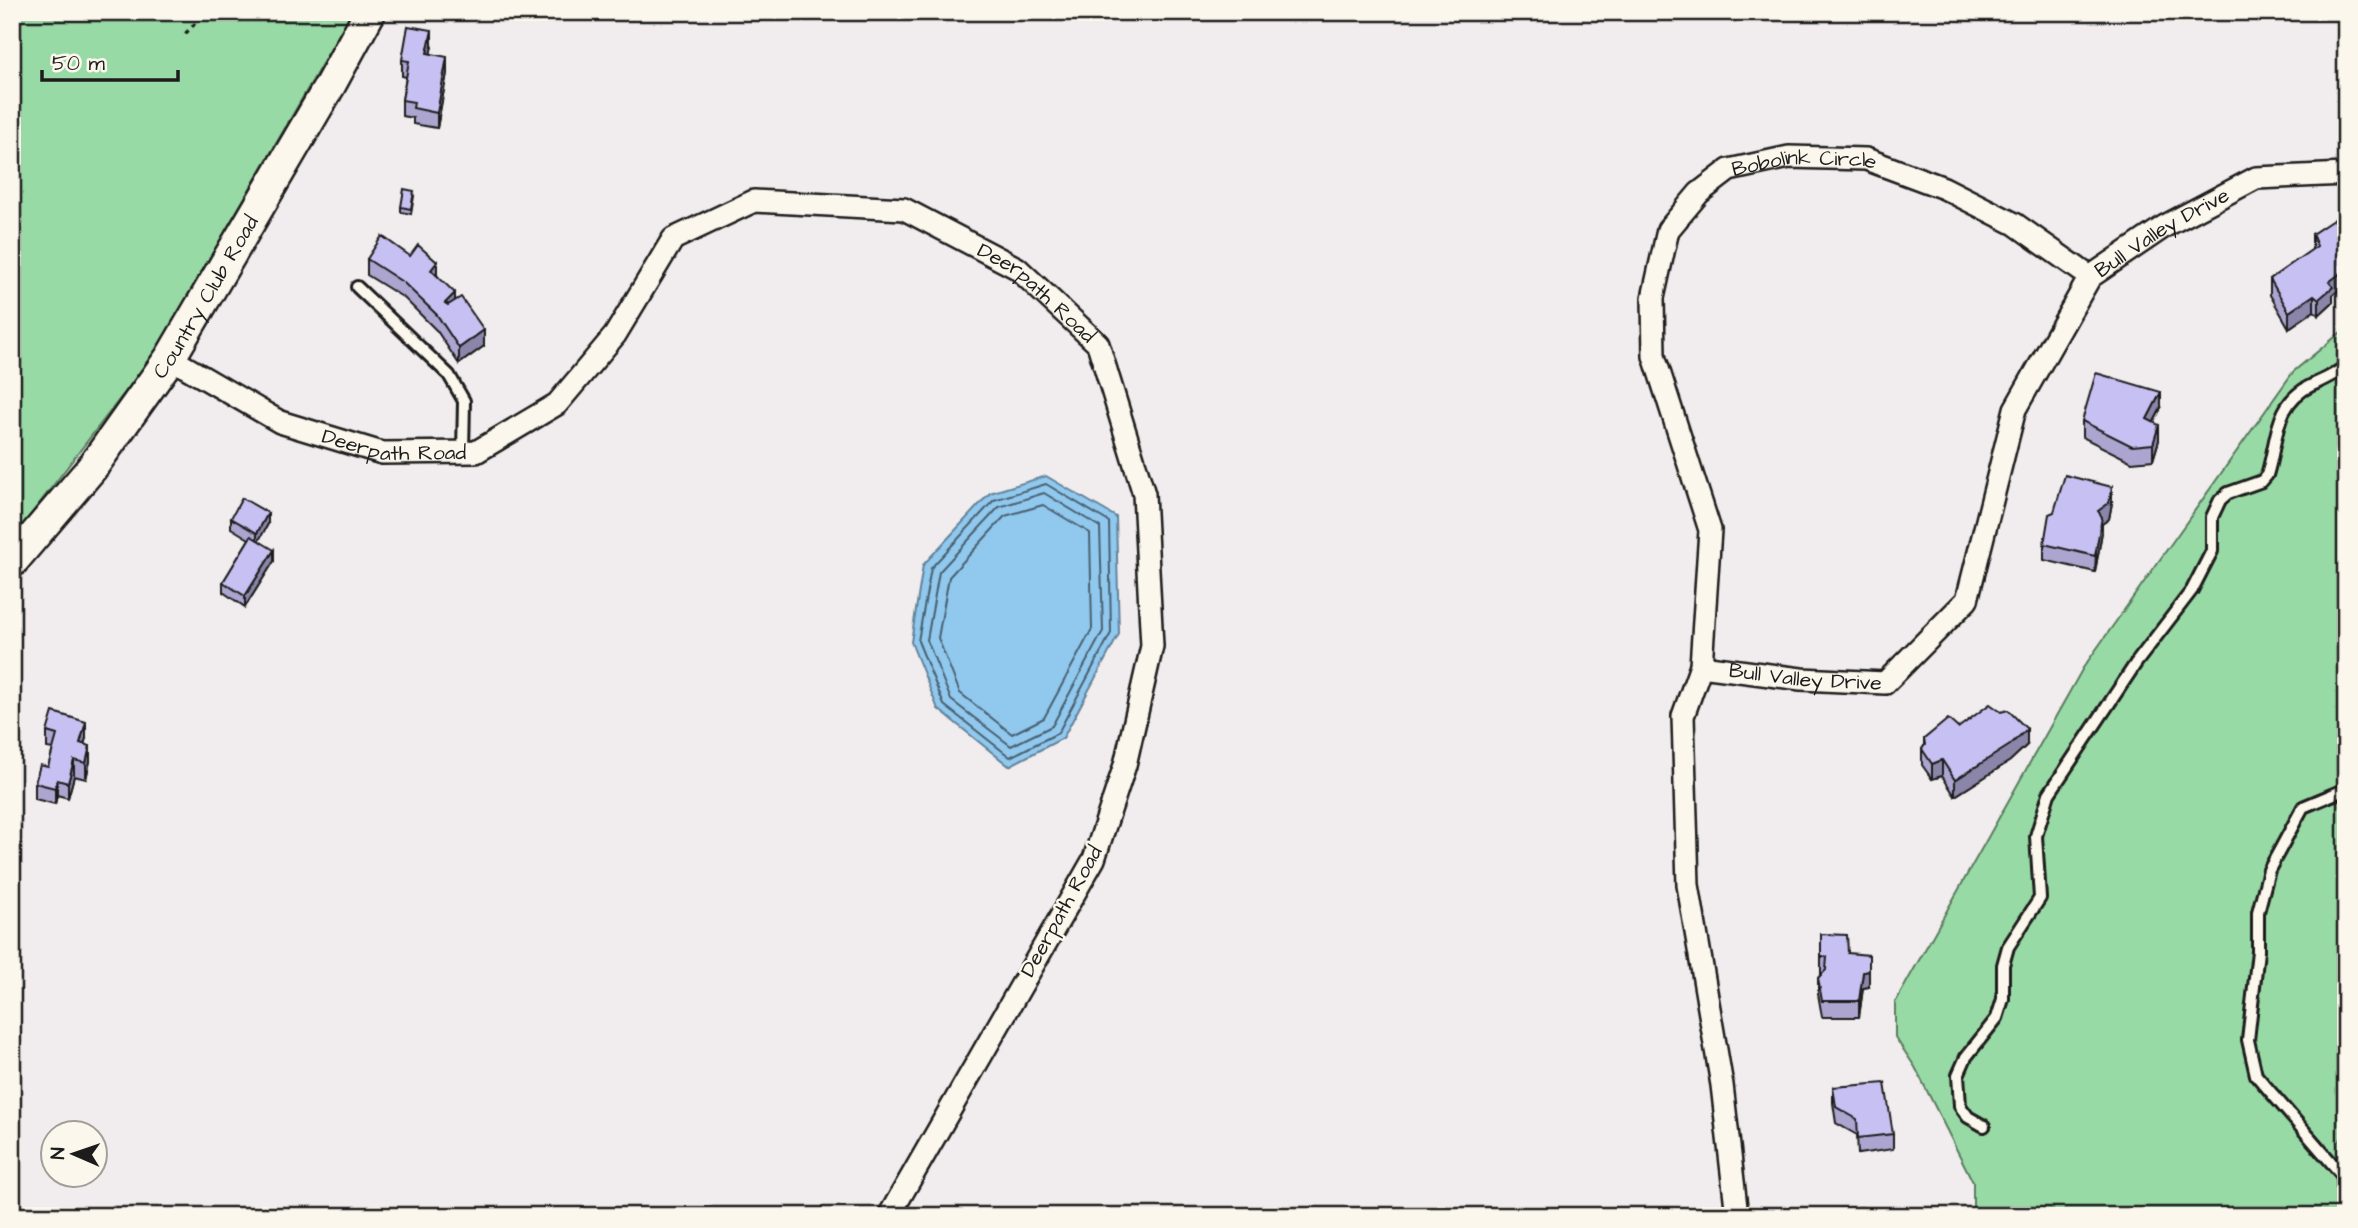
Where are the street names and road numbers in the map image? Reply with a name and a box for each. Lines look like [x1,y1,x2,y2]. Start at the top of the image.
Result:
street label: Bobolink Circle [1729,143,1881,184]
street label: Bull Valley Drive [2089,181,2234,285]
street label: Country Club Road [146,210,266,385]
street label: Deerpath Road [972,236,1102,350]
street label: Deerpath Road [318,422,466,468]
street label: Bull Valley Drive [1727,656,1882,698]
street label: Deerpath Road [1013,840,1110,983]

